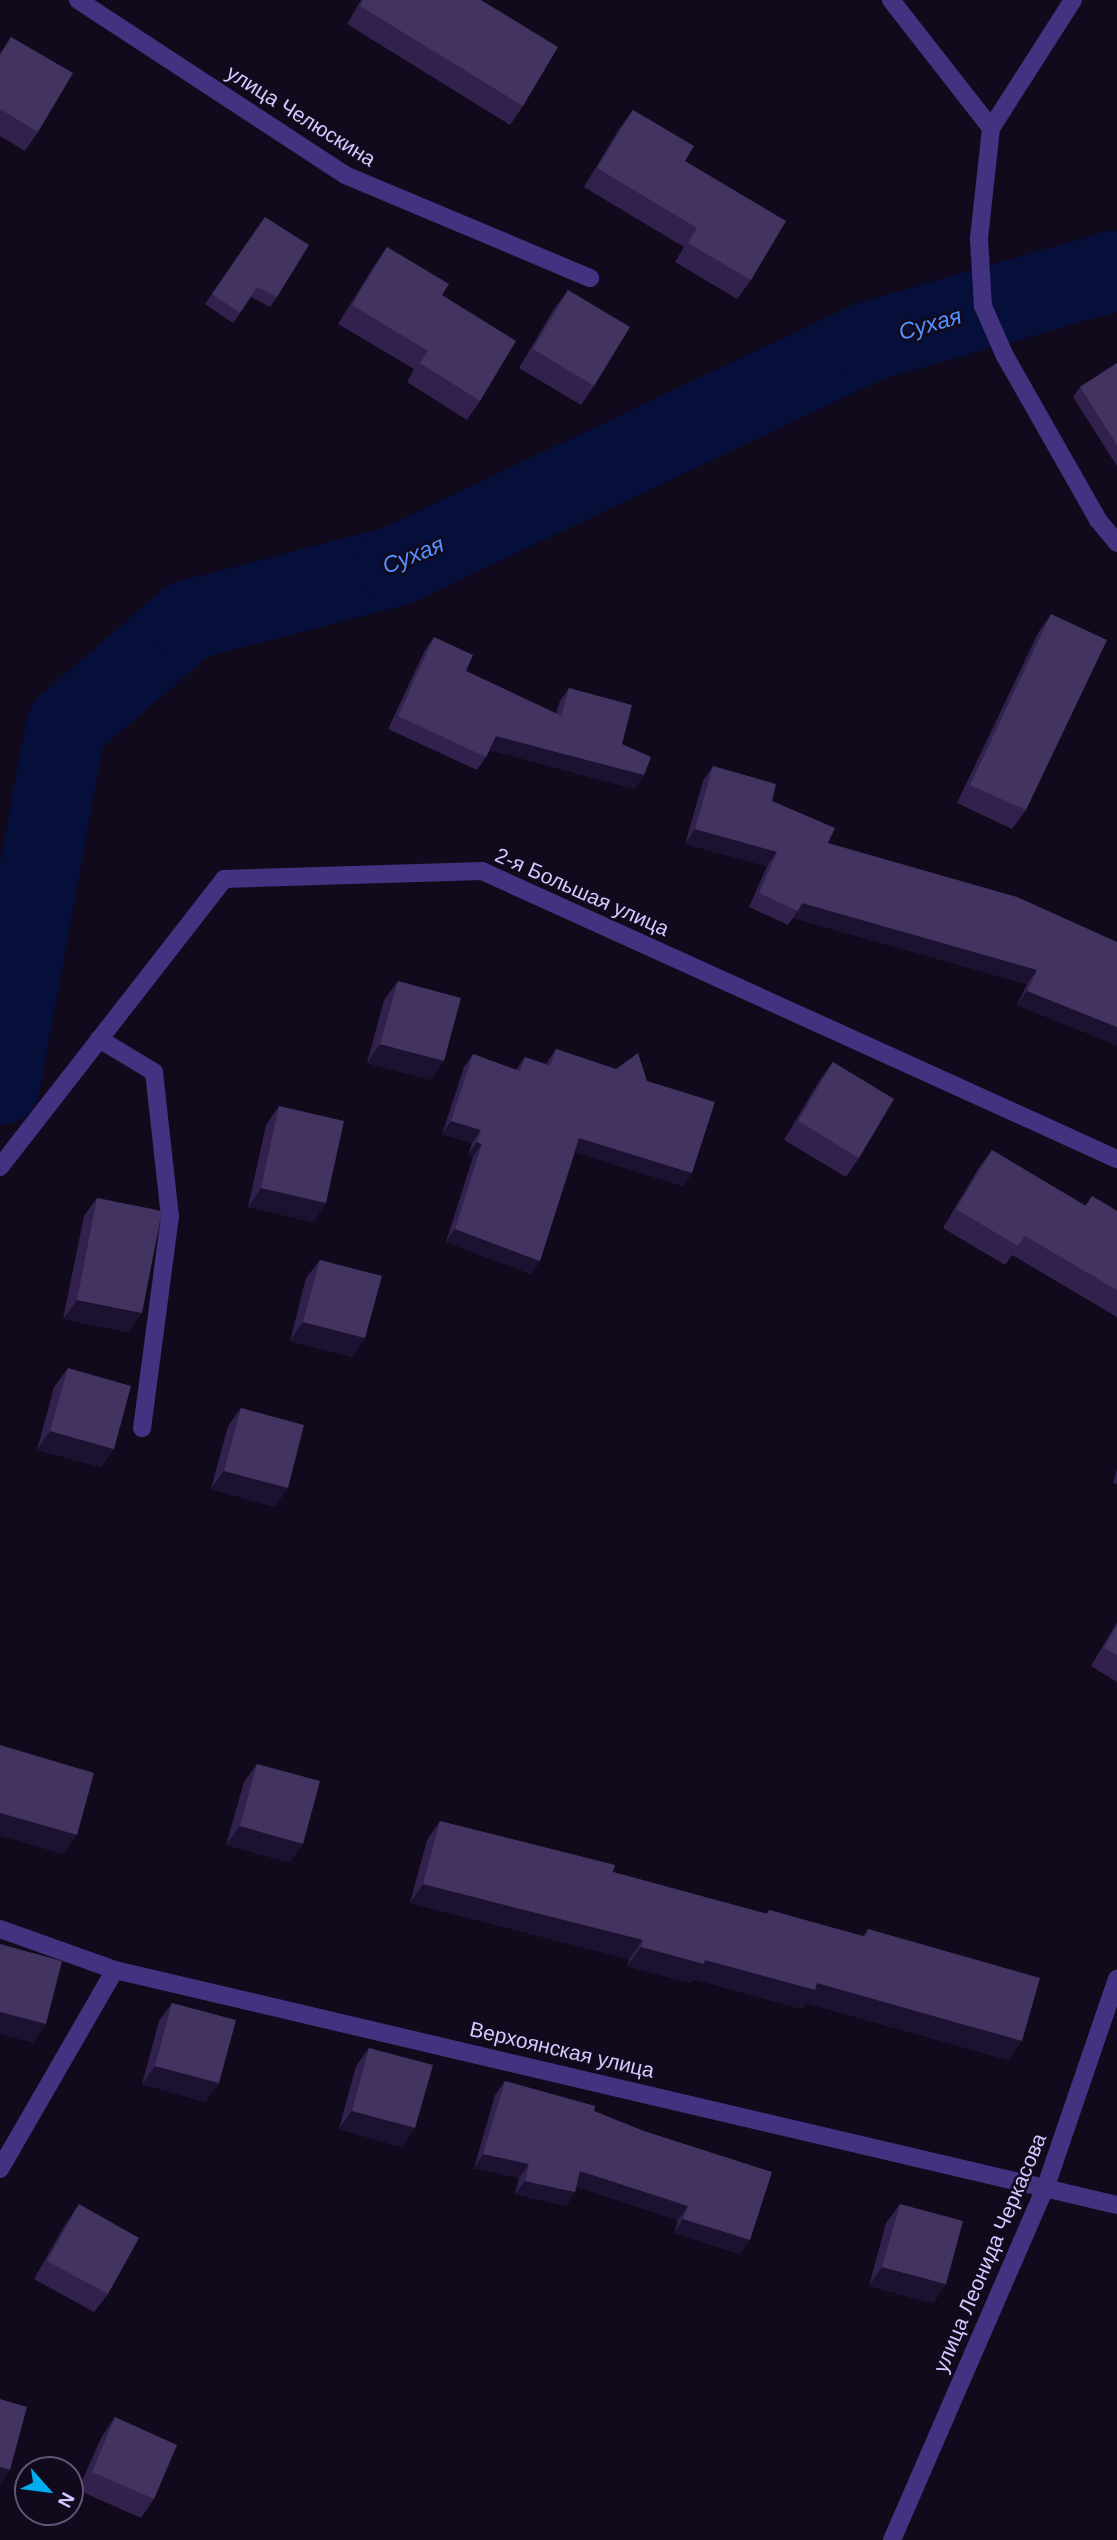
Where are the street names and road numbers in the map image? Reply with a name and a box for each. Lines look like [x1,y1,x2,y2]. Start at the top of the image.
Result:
street label: улица Челюскина [222,60,380,172]
street label: 2-я Большая улица [491,842,673,942]
street label: Верхоянская улица [467,2016,657,2084]
street label: улица Леонида Черкасова [928,2130,1052,2376]

